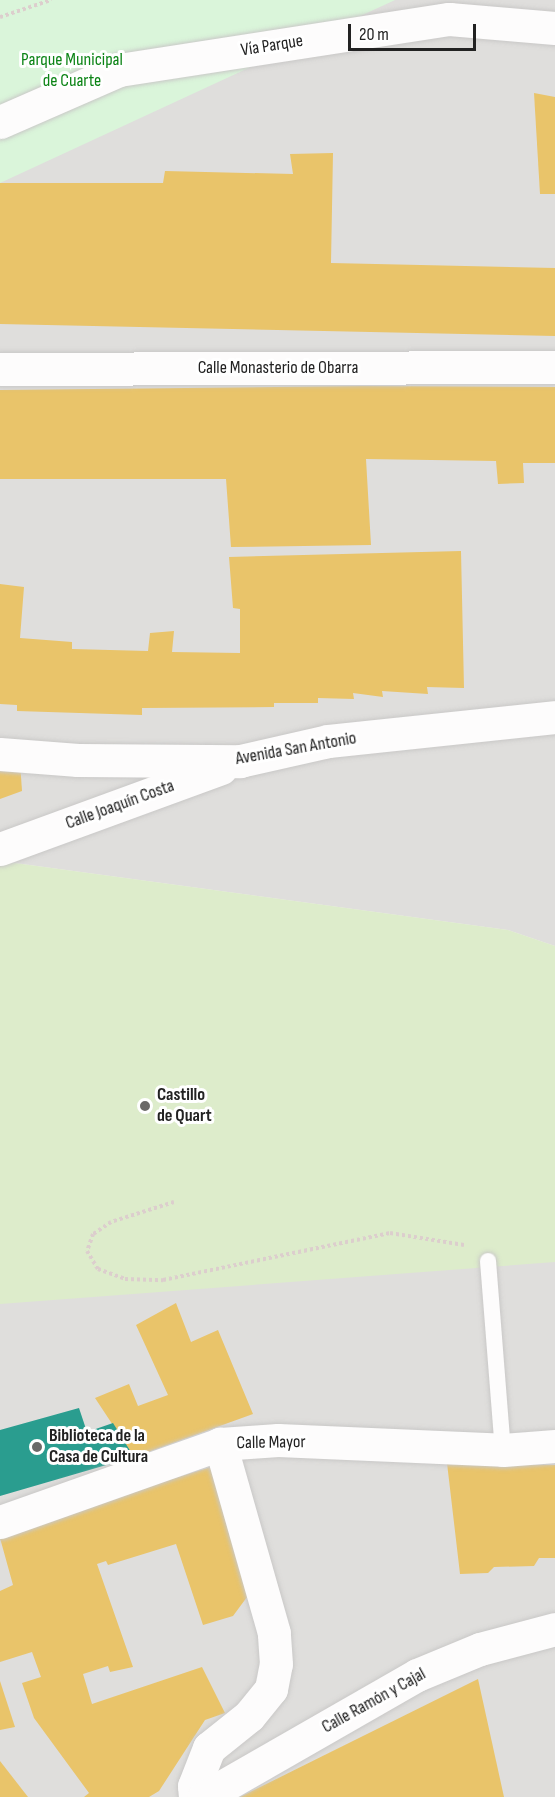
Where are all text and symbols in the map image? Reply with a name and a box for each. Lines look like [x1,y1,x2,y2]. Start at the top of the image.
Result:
scale bar [351,12,478,50]
text: 20 m [359,24,389,45]
street label: Vía Parque [239,30,305,62]
park label: Parque Municipal de Cuarte [21,50,123,92]
street label: Calle Monasterio de Obarra [198,357,358,379]
street label: Avenida San Antonio [234,728,358,770]
street label: Calle Joaquín Costa [63,775,177,835]
place label: Castillo de Quart [157,1085,212,1128]
marker: Castillo de Quart [138,1099,152,1113]
place label: Biblioteca de la Casa de Cultura [49,1426,148,1468]
street label: Calle Mayor [236,1432,306,1454]
marker: Biblioteca de la Casa de Cultura [30,1440,44,1454]
street label: Calle Ramón y Cajal [318,1664,430,1738]

